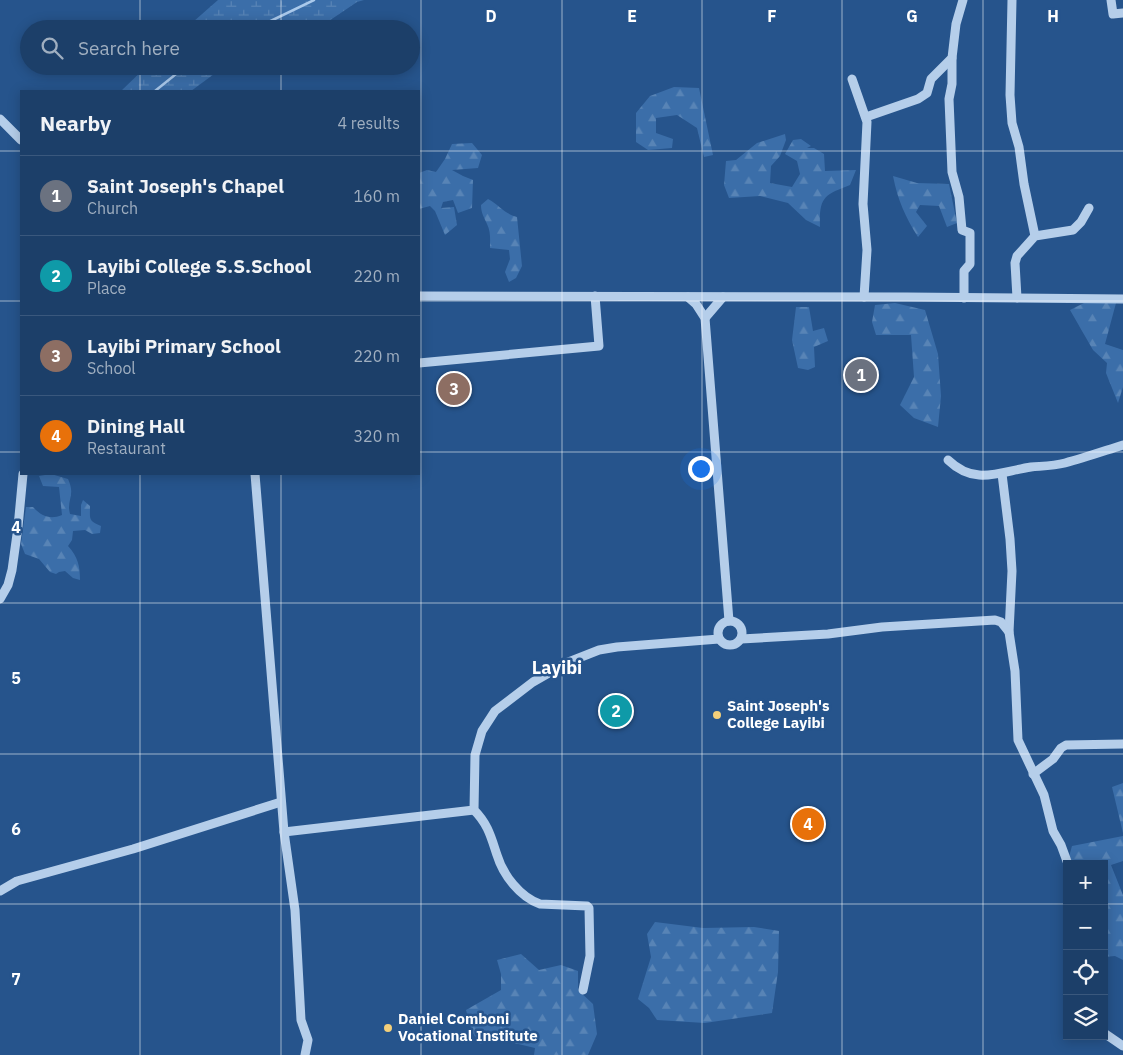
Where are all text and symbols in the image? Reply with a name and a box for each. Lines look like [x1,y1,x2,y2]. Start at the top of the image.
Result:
text: D [485,6,497,26]
text: E [627,6,637,26]
text: F [767,6,777,26]
text: G [906,6,918,26]
text: H [1047,6,1059,26]
search box [20,20,420,75]
icon: search [38,34,66,62]
text: Search here [78,36,180,60]
text: Nearby [40,109,111,137]
text: 4 results [337,113,400,133]
text: Saint Joseph's Chapel [87,174,284,198]
text: 1 [51,186,61,206]
text: 160 m [353,186,400,206]
text: Church [87,198,138,218]
text: Layibi College S.S.School [87,254,311,278]
text: 2 [51,266,61,286]
text: 220 m [353,266,400,286]
text: Place [87,278,126,298]
text: Layibi Primary School [87,334,281,358]
text: 3 [51,346,61,366]
text: 220 m [353,346,400,366]
pin: 1 [845,356,877,394]
text: School [87,358,136,378]
pin: 3 [438,370,470,408]
text: Dining Hall [87,414,185,438]
text: 4 [51,426,61,446]
text: 320 m [353,426,400,446]
text: Restaurant [87,438,166,458]
your location [688,456,714,482]
text: 4 [11,517,21,537]
district label: Layibi [532,656,582,679]
text: 5 [11,668,21,688]
pin: 2 [600,692,632,730]
place label: Saint Joseph's College Layibi [727,696,830,732]
marker: Saint Joseph's College Layibi [711,709,723,721]
pin: 4 [792,805,824,843]
text: 6 [11,819,21,839]
map controls [1063,860,1108,1040]
button: + [1063,860,1108,905]
button: − [1063,905,1108,950]
button: locate [1063,950,1108,995]
text: 7 [11,969,21,989]
button: layers [1063,995,1108,1040]
place label: Daniel Comboni Vocational Institute [398,1009,538,1045]
marker: Daniel Comboni Vocational Institute [382,1022,394,1034]

